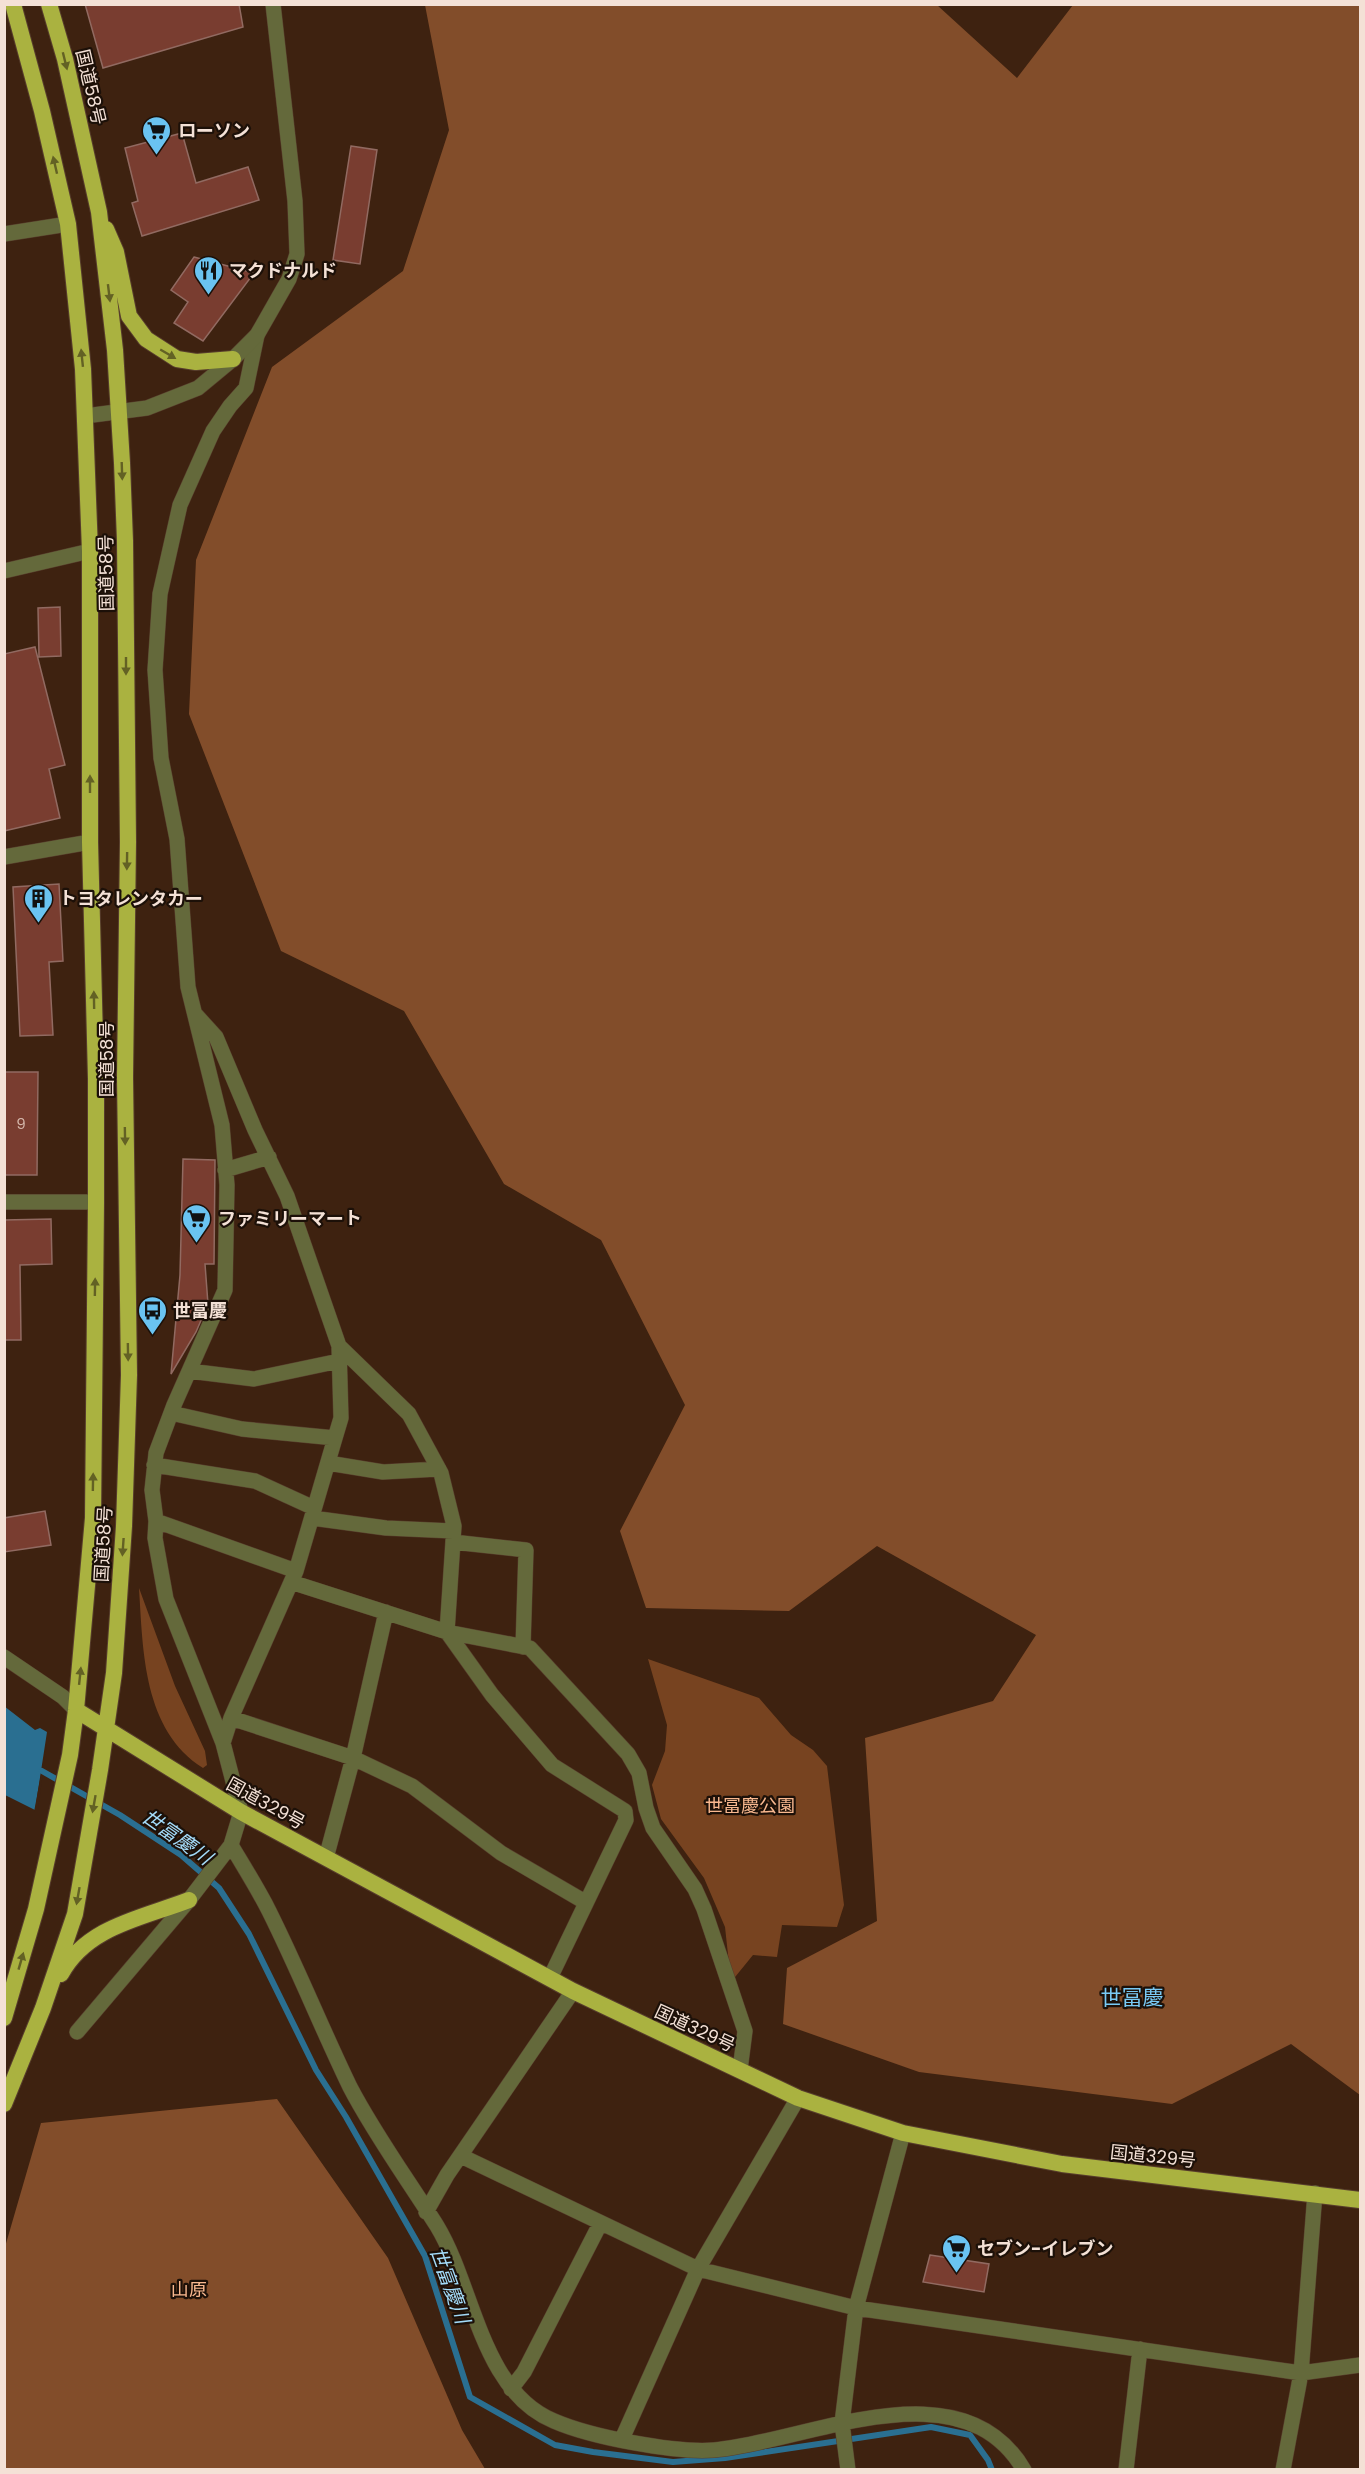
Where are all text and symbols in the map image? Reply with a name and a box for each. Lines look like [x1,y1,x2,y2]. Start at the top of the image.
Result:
street label: 国道58号 [70,47,112,127]
one-way arrow [61,52,71,70]
supermarket icon: ローソン [141,114,173,156]
place label: ローソン [178,118,250,143]
one-way arrow [49,156,59,175]
restaurant icon: マクドナルド [192,254,224,296]
place label: マクドナルド [229,258,337,283]
one-way arrow [104,284,114,303]
one-way arrow [77,349,87,368]
one-way arrow [159,349,176,359]
one-way arrow [118,462,127,481]
street label: 国道58号 [93,534,119,612]
one-way arrow [121,657,131,676]
one-way arrow [85,774,95,793]
one-way arrow [123,852,132,871]
building icon: トヨタレンタカー [22,882,54,924]
place label: トヨタレンタカー [59,886,203,911]
one-way arrow [90,990,99,1009]
street label: 国道58号 [94,1021,119,1097]
house number: 9 [16,1113,26,1134]
one-way arrow [121,1126,130,1145]
supermarket icon: ファミリーマート [181,1202,213,1244]
place label: ファミリーマート [218,1206,362,1231]
one-way arrow [90,1277,100,1296]
bus stop icon: 世冨慶 [136,1294,168,1336]
place label: 世冨慶 [173,1298,227,1323]
one-way arrow [123,1342,133,1361]
one-way arrow [88,1472,98,1491]
street label: 国道58号 [89,1505,117,1583]
one-way arrow [118,1537,128,1556]
one-way arrow [75,1667,85,1686]
street label: 国道329号 [222,1771,310,1835]
park label: 世冨慶公園 [705,1793,795,1818]
one-way arrow [90,1795,99,1814]
water label: 世富慶川 [136,1803,219,1873]
one-way arrow [73,1887,82,1906]
one-way arrow [17,1952,26,1970]
district label: 世冨慶 [1101,1983,1164,2012]
street label: 国道329号 [651,1998,739,2058]
street label: 国道329号 [1109,2139,1197,2173]
supermarket icon: セブン-イレブン [940,2232,972,2274]
place label: セブン-イレブン [977,2236,1113,2261]
water label: 世富慶川 [423,2243,478,2329]
park label: 山原 [171,2277,207,2302]

